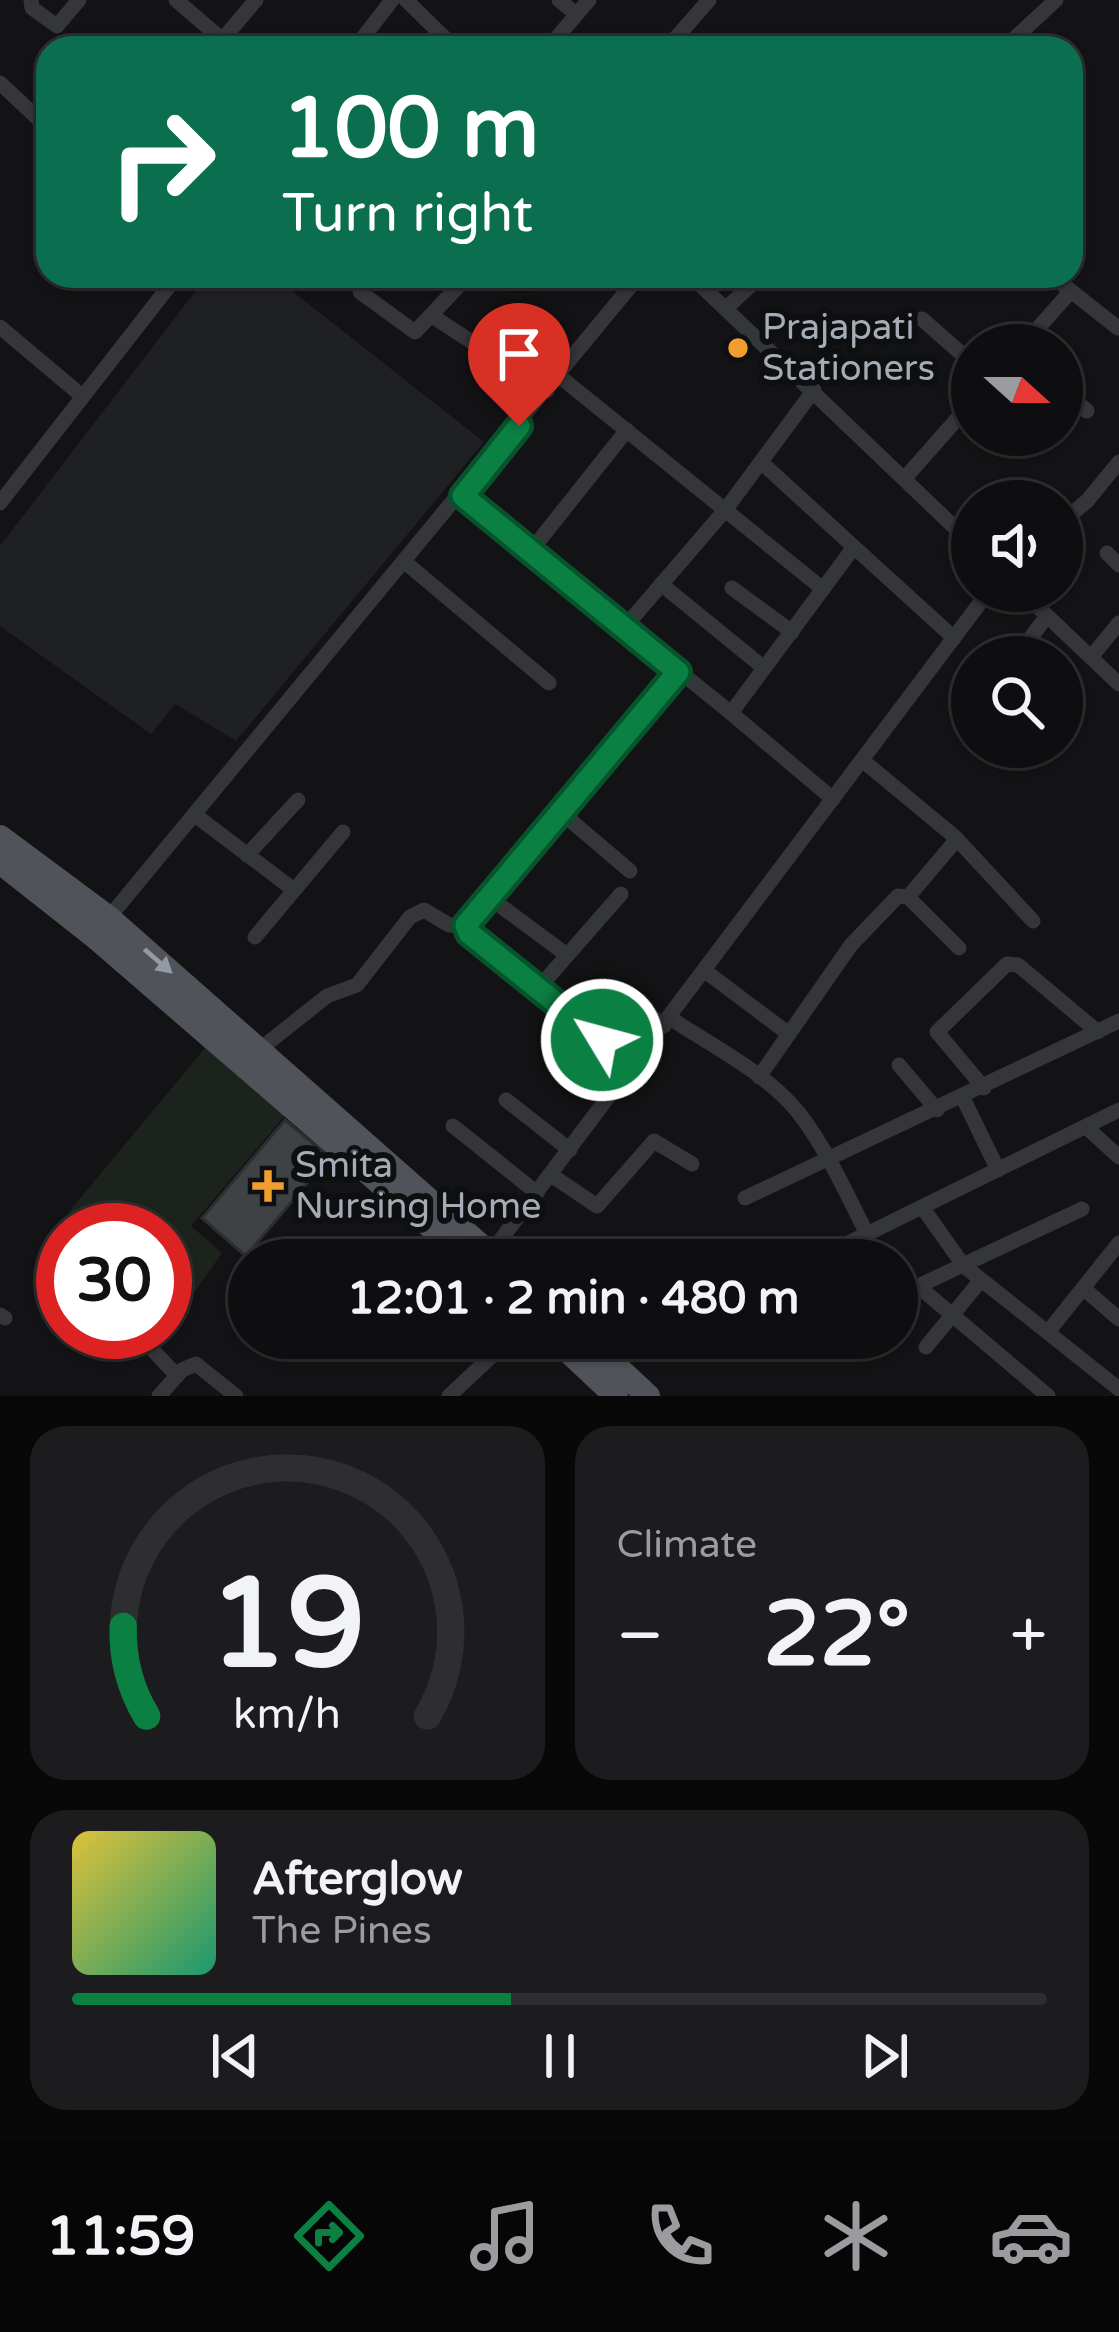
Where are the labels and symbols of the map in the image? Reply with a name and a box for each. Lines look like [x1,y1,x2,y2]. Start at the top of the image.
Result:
pin [468,303,570,426]
place label: Prajapati Stationers [762,306,935,390]
north arrow [951,324,1083,456]
marker: Prajapati Stationers [725,335,751,361]
one-way arrow [143,947,173,974]
position arrow [539,977,665,1103]
place label: Smita Nursing Home [295,1144,541,1228]
marker: Smita Nursing Home [252,1170,284,1202]
speed limit sign: 30 [36,1203,192,1359]

